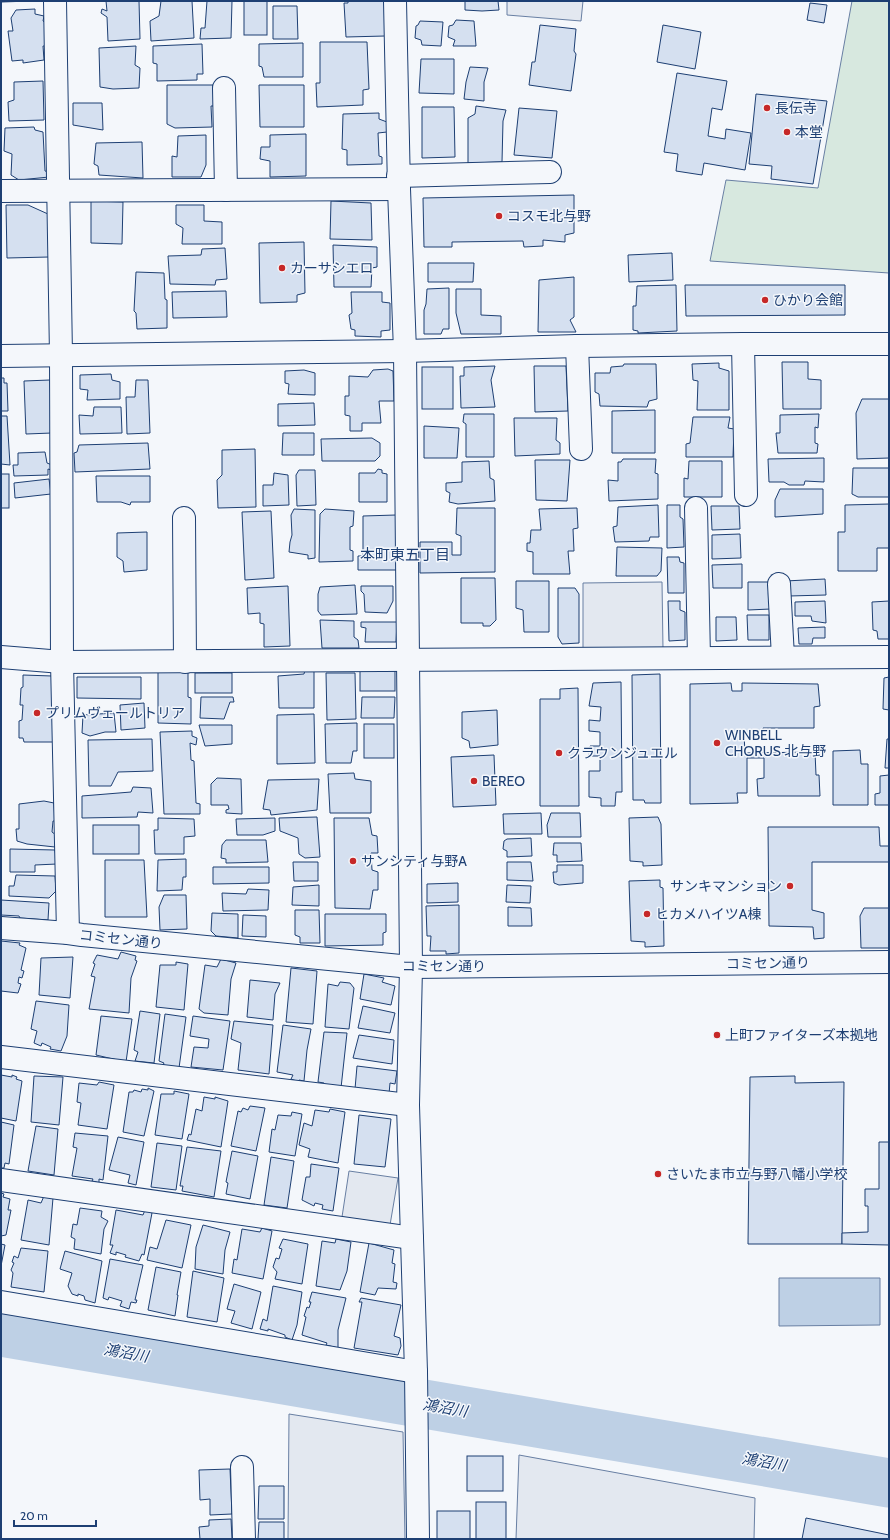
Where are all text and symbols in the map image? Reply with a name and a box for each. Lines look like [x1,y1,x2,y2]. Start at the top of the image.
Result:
place label: 長伝寺 [775,99,817,117]
marker: 長伝寺 [762,103,772,113]
place label: 本堂 [795,123,823,141]
marker: 本堂 [782,127,792,137]
place label: コスモ北与野 [507,207,591,225]
marker: コスモ北与野 [494,211,504,221]
place label: カーサシエロ [290,259,374,277]
marker: カーサシエロ [277,263,287,273]
place label: ひかり会館 [773,291,843,309]
marker: ひかり会館 [760,295,770,305]
district label: 本町東五丁目 [360,546,450,564]
place label: プリムヴェールトリア [45,704,185,722]
marker: プリムヴェールトリア [32,708,42,718]
place label: WINBELL CHORUS 北与野 [725,726,826,760]
marker: WINBELL CHORUS 北与野 [712,738,722,748]
place label: クラウンジュエル [567,744,678,762]
marker: クラウンジュエル [554,748,564,758]
place label: BEREO [482,772,525,790]
marker: BEREO [469,776,479,786]
place label: サンシティ与野A [361,852,467,870]
marker: サンシティ与野A [348,856,358,866]
place label: サンキマンション [670,877,782,895]
marker: サンキマンション [785,881,795,891]
place label: ヒカメハイツA棟 [655,905,761,923]
marker: ヒカメハイツA棟 [642,909,652,919]
street label: コミセン通り [78,926,164,952]
street label: コミセン通り [726,953,810,973]
street label: コミセン通り [402,957,486,975]
place label: 上町ファイターズ本拠地 [725,1026,878,1044]
marker: 上町ファイターズ本拠地 [712,1030,722,1040]
place label: さいたま市立与野八幡小学校 [666,1165,848,1183]
marker: さいたま市立与野八幡小学校 [653,1169,663,1179]
water label: 鴻沼川 [102,1340,152,1366]
water label: 鴻沼川 [421,1395,471,1421]
water label: 鴻沼川 [740,1449,790,1475]
scale bar [14,1502,96,1528]
text: 20 m [20,1508,48,1523]

